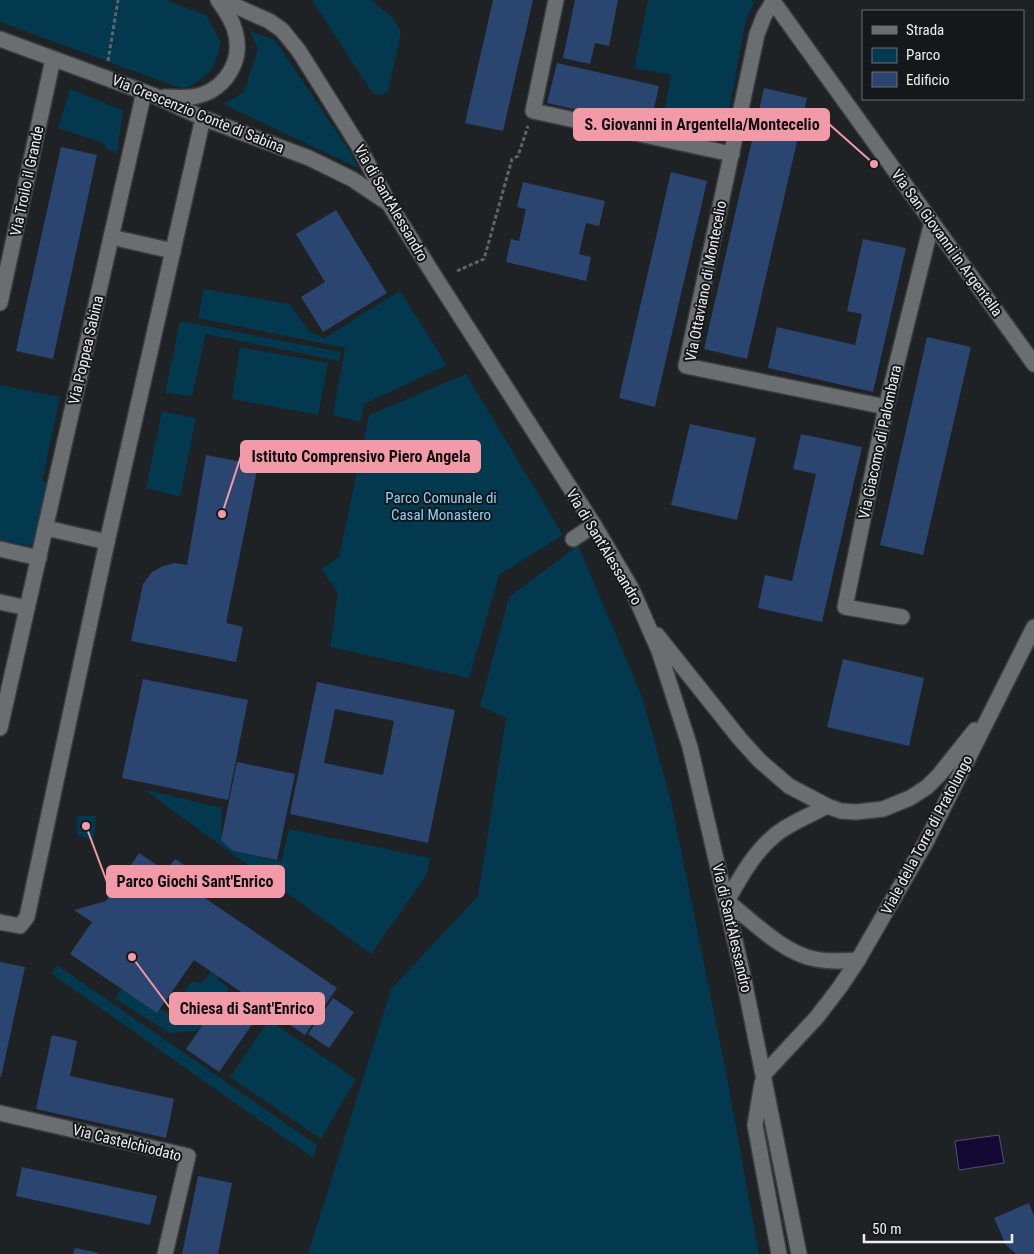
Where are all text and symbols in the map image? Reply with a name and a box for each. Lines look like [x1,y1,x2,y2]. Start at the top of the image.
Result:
legend [862,10,1024,100]
text: Strada [906,21,944,39]
text: Parco [906,46,940,64]
street label: Via Crescenzio Conte di Sabina [109,71,287,157]
text: Edificio [906,71,949,89]
callout: S. Giovanni in Argentella/Montecelio [574,109,829,140]
text: S. Giovanni in Argentella/Montecelio [584,115,820,134]
street label: Via Troilo il Grande [7,125,47,237]
street label: Via di Sant'Alessandro [350,141,432,265]
street label: Via San Giovanni in Argentella [888,166,1006,320]
street label: Via Ottaviano di Montecelio [682,199,730,363]
street label: Via Poppea Sabina [65,294,107,406]
street label: Via Giacomo di Palombara [855,363,905,521]
callout: Istituto Comprensivo Piero Angela [241,441,480,472]
text: Istituto Comprensivo Piero Angela [252,447,471,466]
street label: Via di Sant'Alessandro [562,486,646,608]
park label: Parco Comunale di Casal Monastero [385,489,497,524]
street label: Viale della Torre di Pratolungo [877,752,977,918]
street label: Via di Sant'Alessandro [708,862,756,994]
callout: Parco Giochi Sant'Enrico [107,866,284,897]
text: Parco Giochi Sant'Enrico [117,872,274,891]
callout: Chiesa di Sant'Enrico [170,993,324,1024]
text: Chiesa di Sant'Enrico [180,999,314,1018]
street label: Via Castelchiodato [71,1121,183,1165]
scale bar [864,1212,1012,1244]
text: 50 m [872,1220,902,1238]

